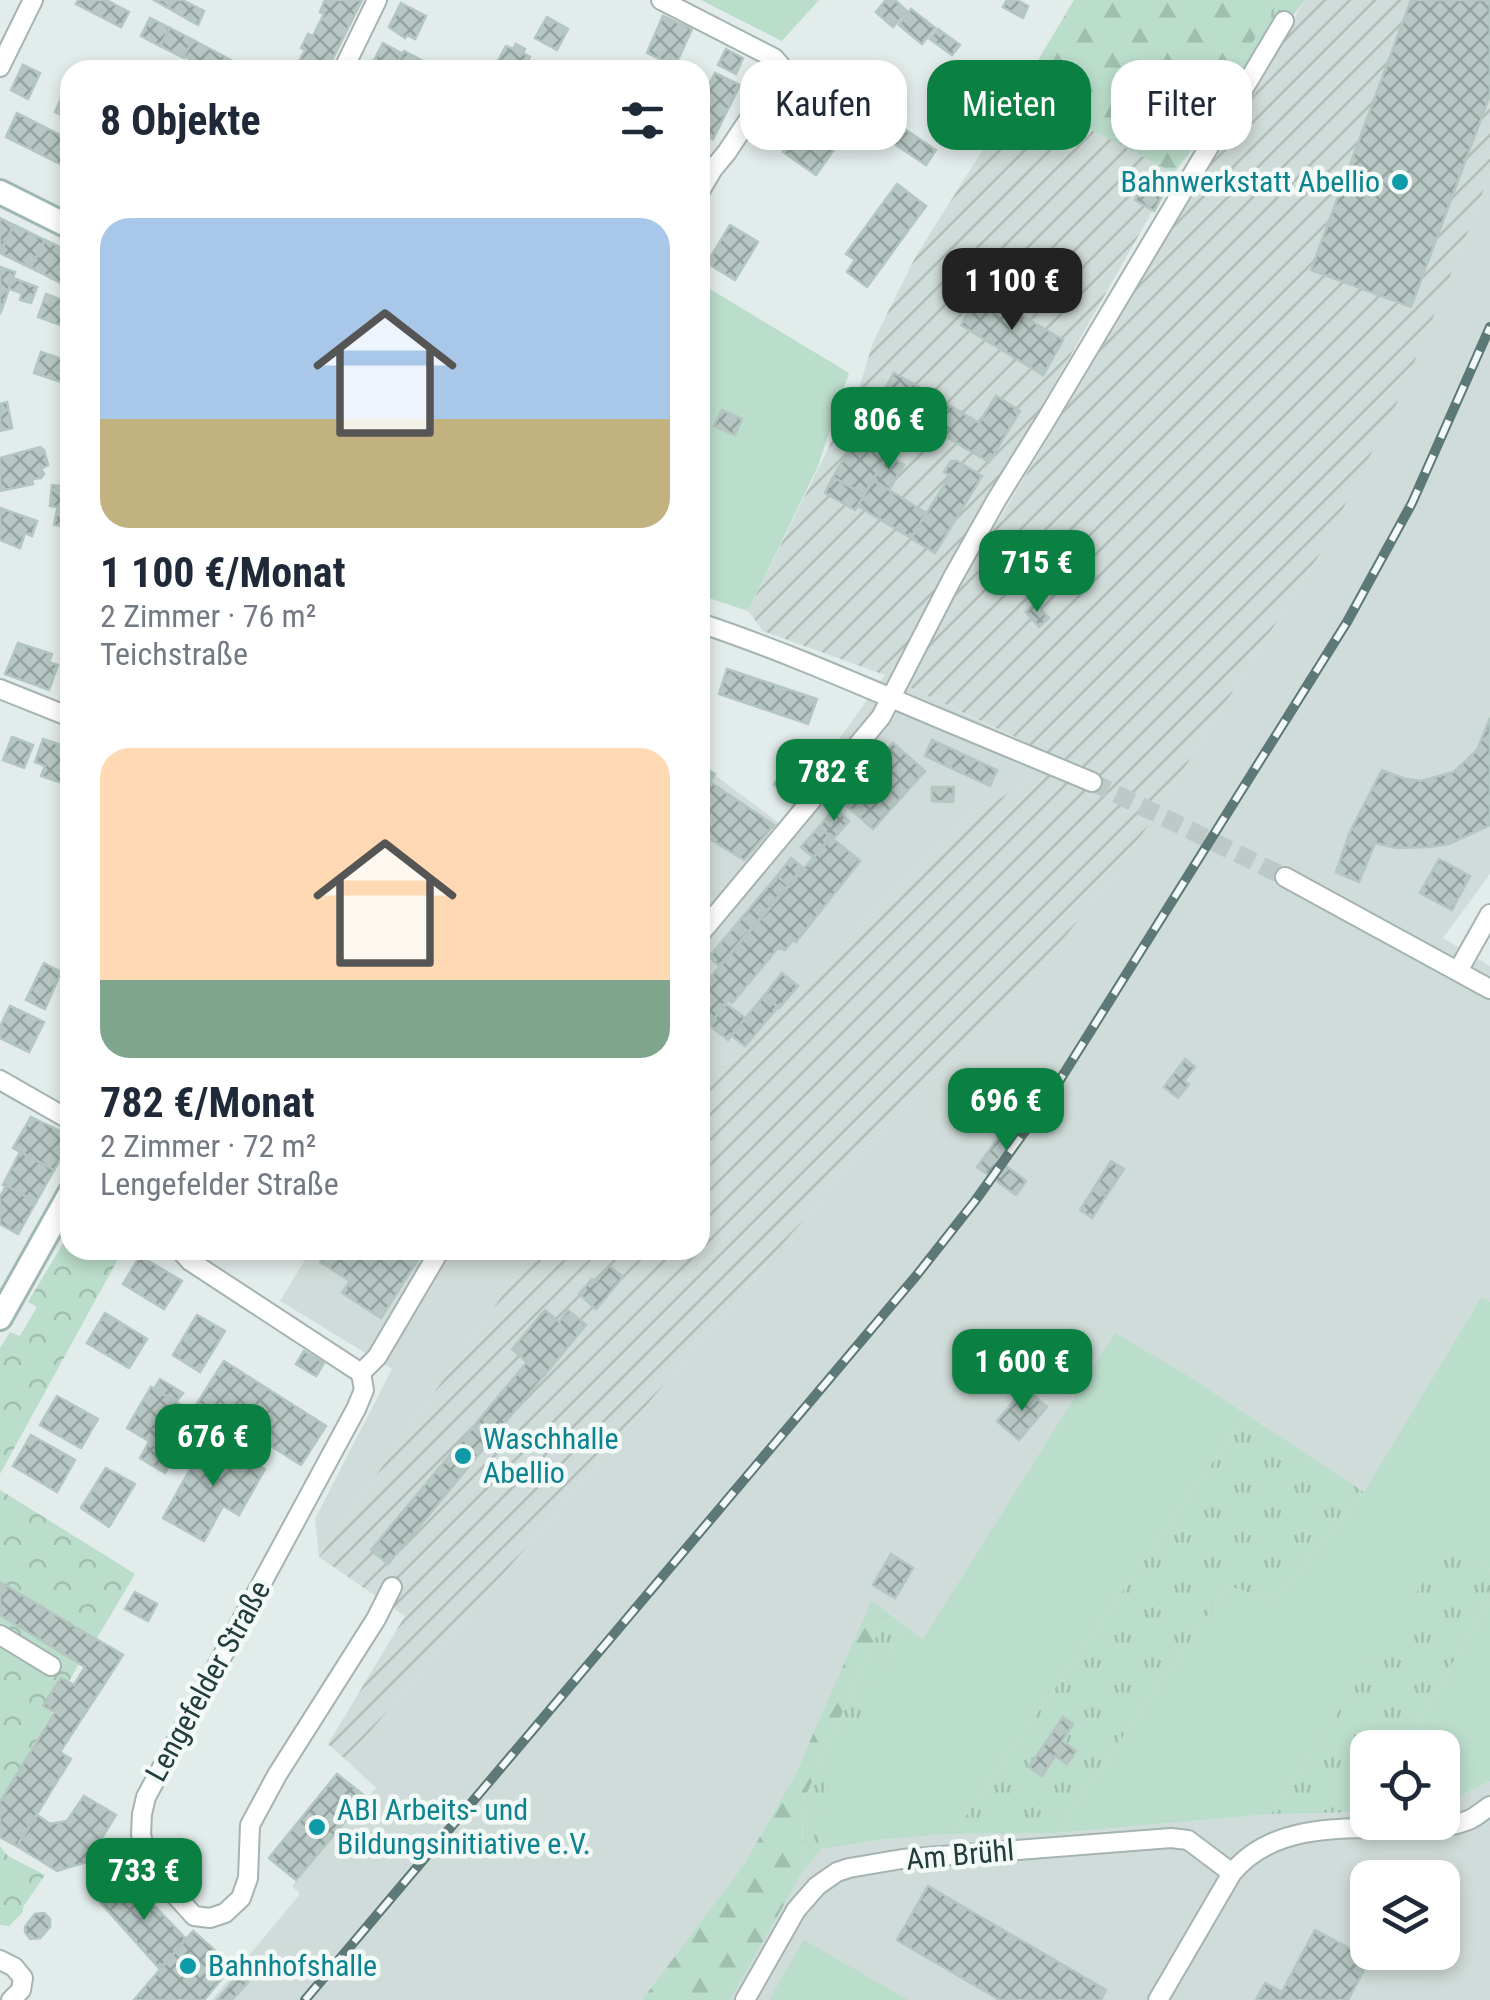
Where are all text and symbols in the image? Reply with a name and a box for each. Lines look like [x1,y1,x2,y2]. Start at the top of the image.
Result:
chip: Kaufen [740,60,907,150]
chip: Mieten [927,60,1091,150]
chip: Filter [1111,60,1252,150]
icon: filters [615,93,670,148]
text: 8 Objekte [100,96,261,145]
place label: Bahnwerkstatt Abellio [1121,164,1380,199]
marker: Bahnwerkstatt Abellio [1389,171,1411,193]
pin: 1 100 € [920,248,1104,333]
text: 1 100 € [964,261,1060,299]
icon: home [295,283,475,463]
pin: 806 € [819,387,959,472]
text: 806 € [853,400,925,438]
pin: 715 € [967,530,1107,615]
text: 715 € [1001,543,1073,581]
text: 1 100 €/Monat [100,548,346,597]
text: 2 Zimmer · 76 m² [100,597,316,635]
text: Teichstraße [100,635,248,673]
pin: 782 € [764,739,904,824]
text: 782 € [798,752,870,790]
icon: home [295,813,475,993]
pin: 696 € [936,1068,1076,1153]
text: 782 €/Monat [100,1078,315,1127]
text: 696 € [970,1081,1042,1119]
text: 2 Zimmer · 72 m² [100,1127,316,1165]
text: Lengefelder Straße [100,1165,339,1203]
pin: 1 600 € [930,1329,1114,1414]
text: 1 600 € [974,1342,1070,1380]
pin: 676 € [143,1404,283,1489]
text: 676 € [177,1417,249,1455]
place label: Waschhalle Abellio [483,1421,618,1490]
marker: Waschhalle Abellio [452,1445,474,1467]
street label: Lengefelder Straße [138,1574,277,1787]
map controls [1350,1730,1460,1970]
button: locate [1350,1730,1460,1840]
place label: ABI Arbeits- und Bildungsinitiative e.V. [337,1792,591,1861]
marker: ABI Arbeits- und Bildungsinitiative e.V. [306,1816,328,1838]
street label: Am Brühl [905,1832,1015,1877]
pin: 733 € [74,1838,214,1923]
text: 733 € [108,1851,180,1889]
button: layers [1350,1860,1460,1970]
place label: Bahnhofshalle [208,1948,377,1983]
marker: Bahnhofshalle [177,1955,199,1977]

